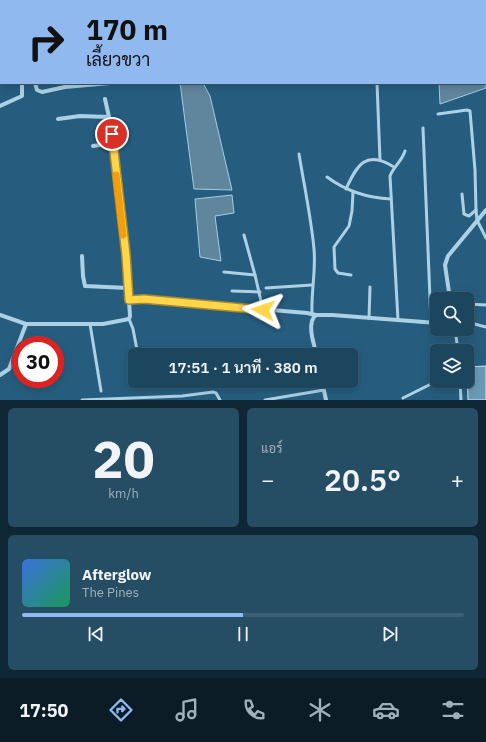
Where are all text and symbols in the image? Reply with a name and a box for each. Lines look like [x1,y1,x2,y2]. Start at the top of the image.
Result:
text: 170 m [86,11,168,48]
icon: right [20,16,72,68]
text: เลี้ยวขวา [86,48,150,71]
pin [95,117,129,151]
icon: arrive [101,123,123,145]
position arrow [242,289,284,331]
map controls [430,292,474,388]
button: search [430,292,474,336]
speed limit sign: 30 [12,336,64,388]
button: layers [430,344,474,388]
text: 17:51 · 1 นาที · 380 m [168,358,318,377]
text: 20 [92,425,155,492]
text: แอร์ [261,440,282,457]
text: 20.5° [324,460,401,499]
text: − [261,465,274,494]
text: + [451,465,464,494]
text: km/h [108,485,139,502]
text: Afterglow [82,565,151,584]
text: The Pines [82,584,139,601]
icon: previous [85,623,107,645]
icon: pause [232,623,254,645]
icon: next [379,623,401,645]
icon: directions [107,696,135,724]
icon: music [173,696,201,724]
icon: phone [240,696,268,724]
icon: climate [306,696,334,724]
icon: car [372,696,400,724]
icon: filters [439,696,467,724]
text: 17:50 [19,699,68,722]

